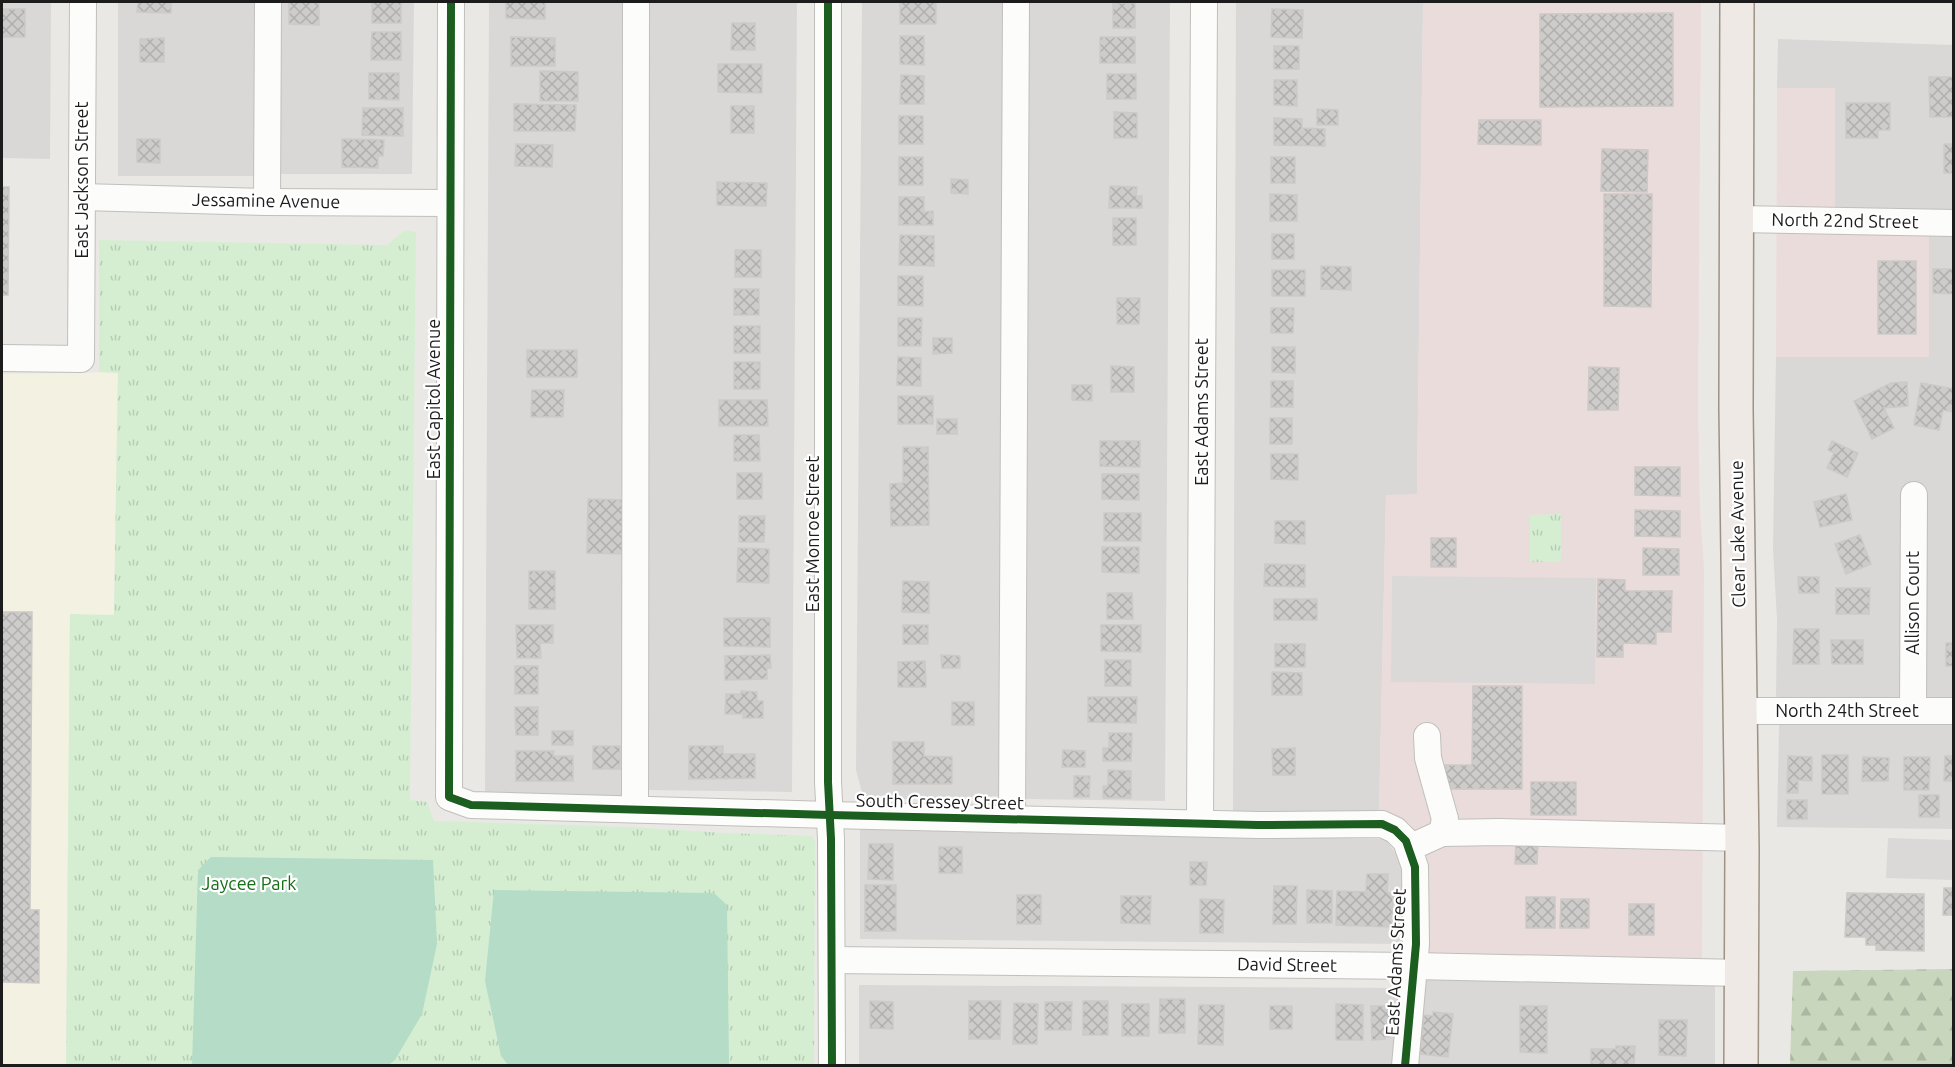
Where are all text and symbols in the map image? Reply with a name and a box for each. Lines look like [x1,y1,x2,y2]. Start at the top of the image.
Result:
street label: East Jackson Street [71,102,91,258]
street label: Jessamine Avenue [192,189,340,211]
street label: North 22nd Street [1771,209,1919,231]
street label: East Capitol Avenue [423,319,443,479]
street label: East Adams Street [1191,338,1211,486]
street label: East Monroe Street [802,456,822,612]
street label: Clear Lake Avenue [1726,460,1748,608]
street label: Allison Court [1902,551,1922,655]
street label: North 24th Street [1775,700,1919,720]
street label: South Cressey Street [856,790,1024,812]
park label: Jaycee Park [202,873,296,893]
street label: East Adams Street [1381,888,1409,1036]
street label: David Street [1237,953,1337,975]

